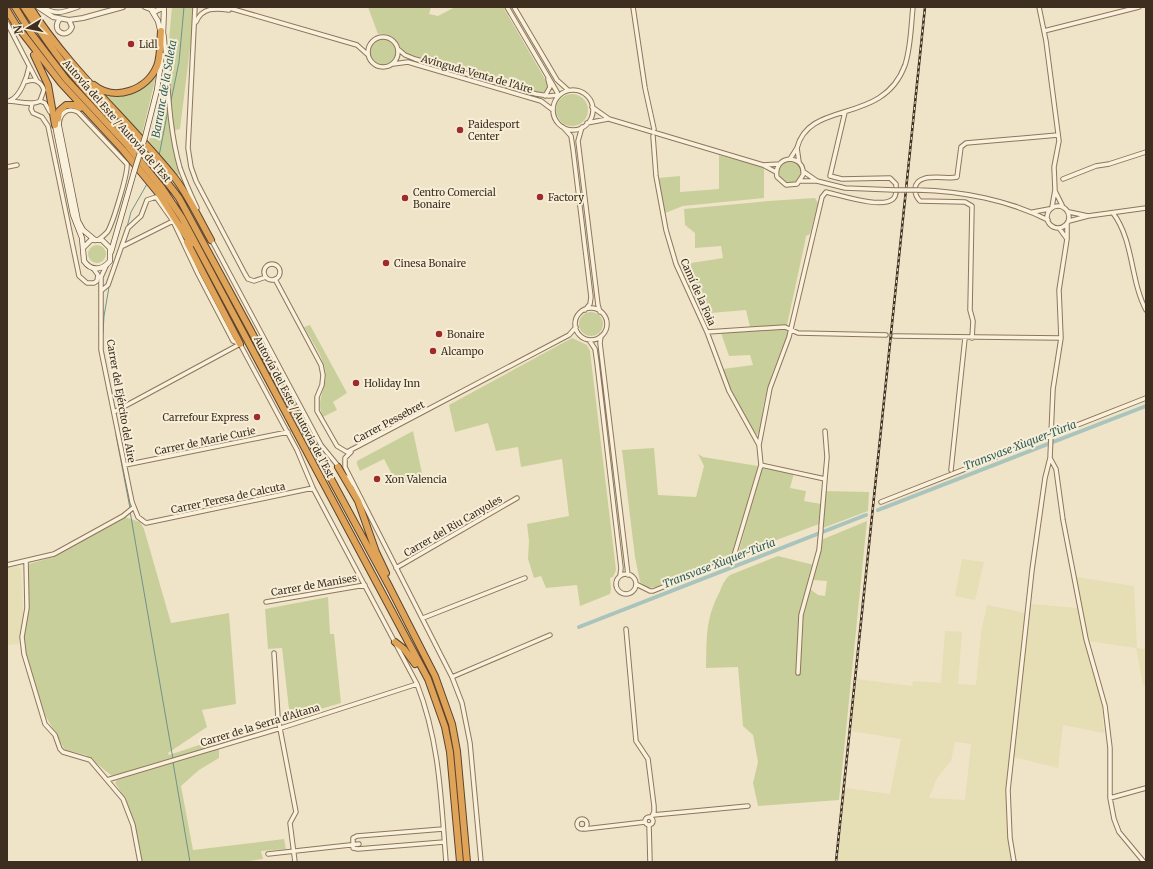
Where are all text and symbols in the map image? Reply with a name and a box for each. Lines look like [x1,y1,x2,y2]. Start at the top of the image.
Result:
north arrow [8,8,48,48]
text: N [10,24,26,35]
place label: Lidl [139,38,158,51]
marker: Lidl [126,39,136,49]
water label: Barranc de la Saleta [148,39,180,139]
street label: Avinguda Venta de l'Aire [419,52,534,96]
street label: Autovía del Este / Autovia de l'Est [59,56,174,185]
place label: Paidesport Center [468,118,520,143]
marker: Paidesport Center [455,125,465,135]
place label: Centro Comercial Bonaire [413,186,496,211]
place label: Factory [548,191,584,204]
marker: Factory [535,192,545,202]
marker: Centro Comercial Bonaire [400,193,410,203]
street label: Camí de la Foia [677,256,719,328]
place label: Cinesa Bonaire [394,257,466,270]
marker: Cinesa Bonaire [381,258,391,268]
place label: Bonaire [447,328,485,341]
marker: Bonaire [434,329,444,339]
street label: Autovía del Este / Autovia de l'Est [251,333,337,480]
street label: Carrer del Ejército del Aire [104,338,138,464]
place label: Alcampo [440,345,484,358]
marker: Alcampo [428,346,438,356]
place label: Holiday Inn [364,377,421,390]
marker: Holiday Inn [351,378,361,388]
street label: Carrer Pessebret [351,398,427,446]
place label: Carrefour Express [163,411,249,424]
marker: Carrefour Express [252,412,262,422]
water label: Transvase Xùquer-Tùria [962,417,1078,473]
street label: Carrer de Marie Curie [153,424,257,458]
place label: Xon Valencia [385,473,447,486]
marker: Xon Valencia [372,474,382,484]
street label: Carrer Teresa de Calcuta [170,479,287,516]
street label: Carrer del Riu Canyoles [401,492,505,560]
water label: Transvase Xùquer-Tùria [661,535,777,591]
street label: Carrer de Manises [270,571,358,599]
street label: Carrer de la Serra d'Aitana [199,700,322,749]

